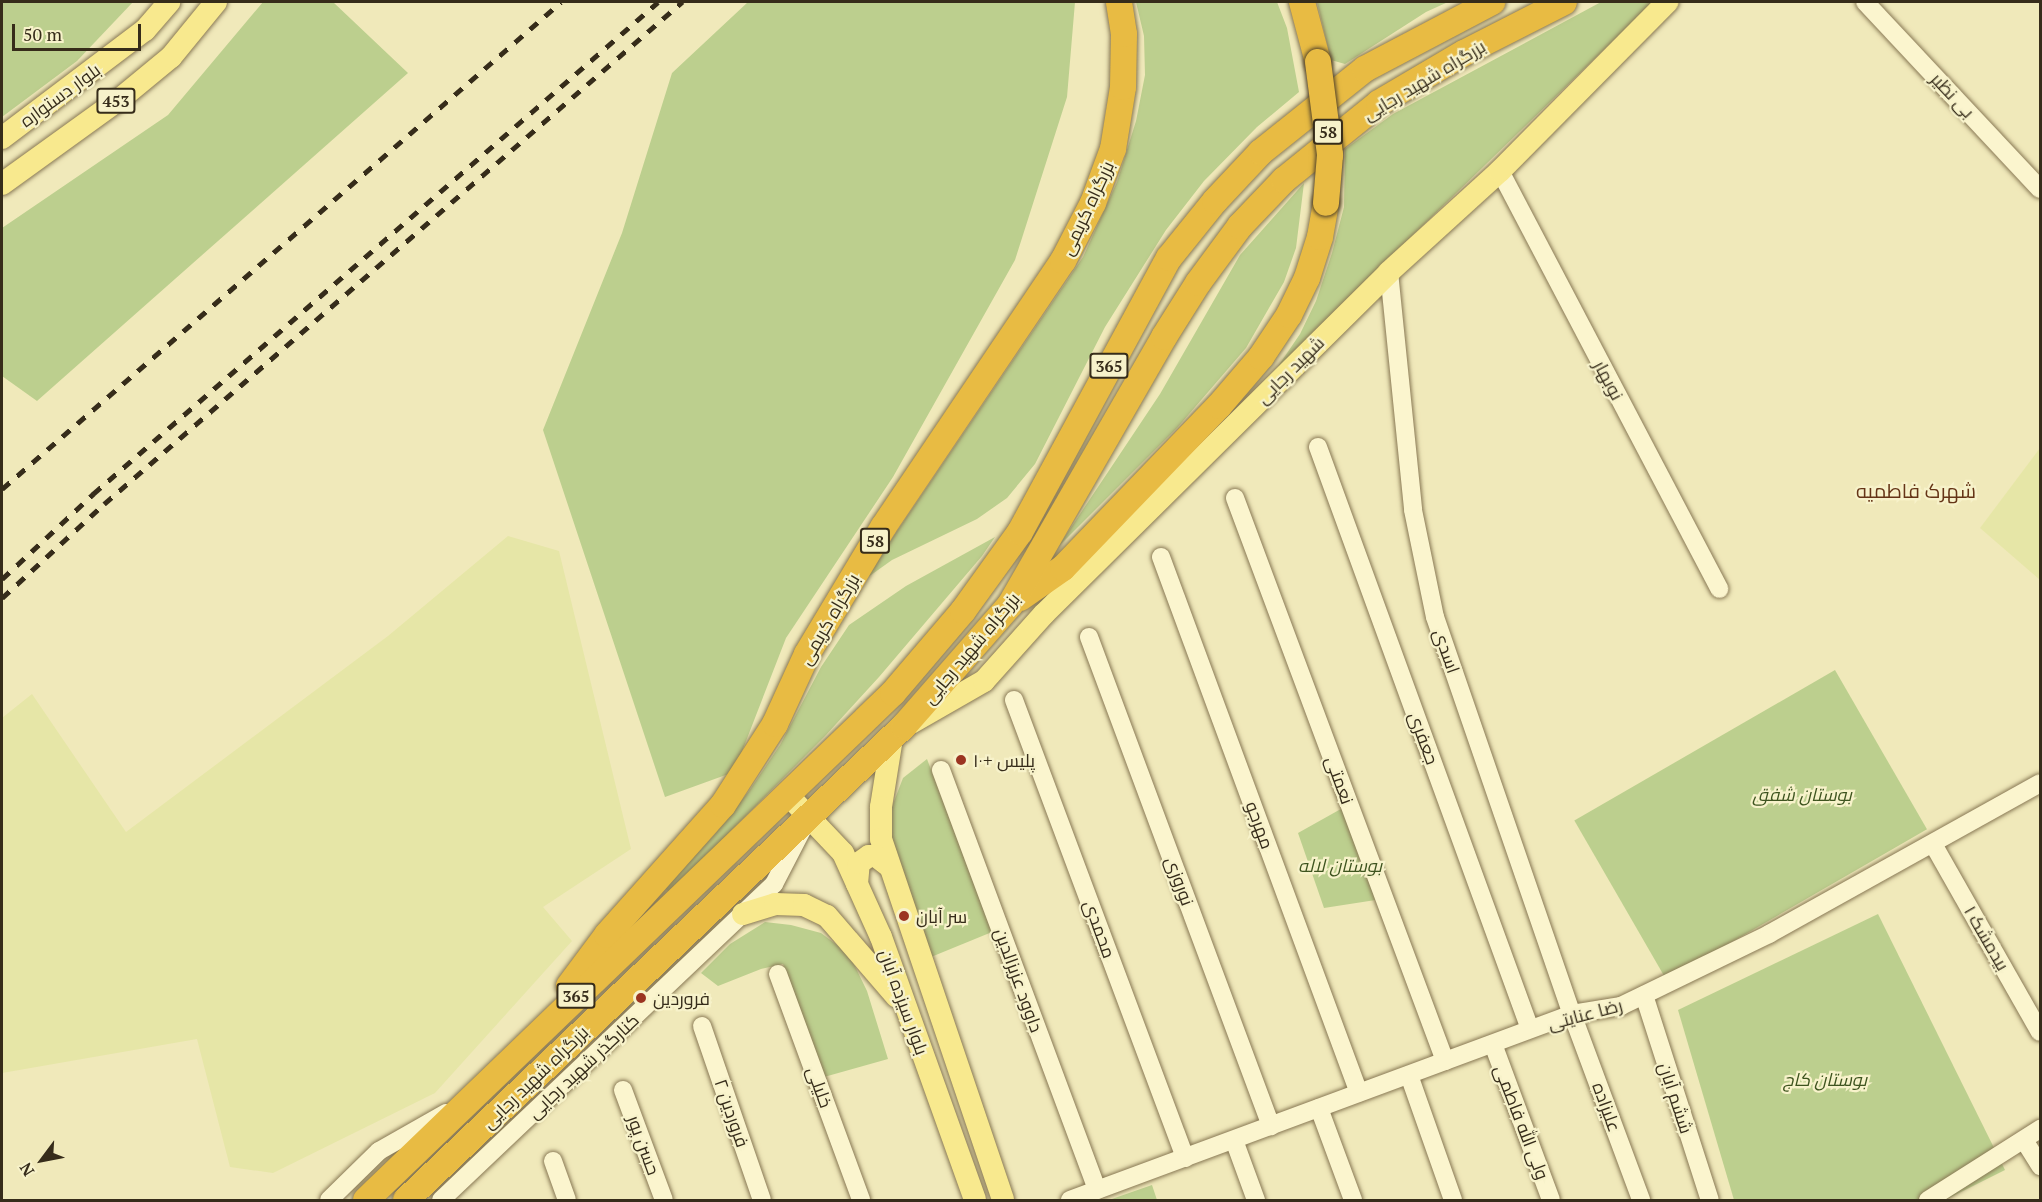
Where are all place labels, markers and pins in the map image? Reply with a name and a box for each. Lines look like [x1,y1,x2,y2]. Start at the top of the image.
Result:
place label: پلیس +۱۰ [973,749,1035,771]
marker: پلیس +۱۰ [954,753,968,767]
place label: سر آبان [916,905,967,927]
marker: سر آبان [897,909,911,923]
place label: فروردین [653,987,710,1009]
marker: فروردین [634,991,648,1005]

